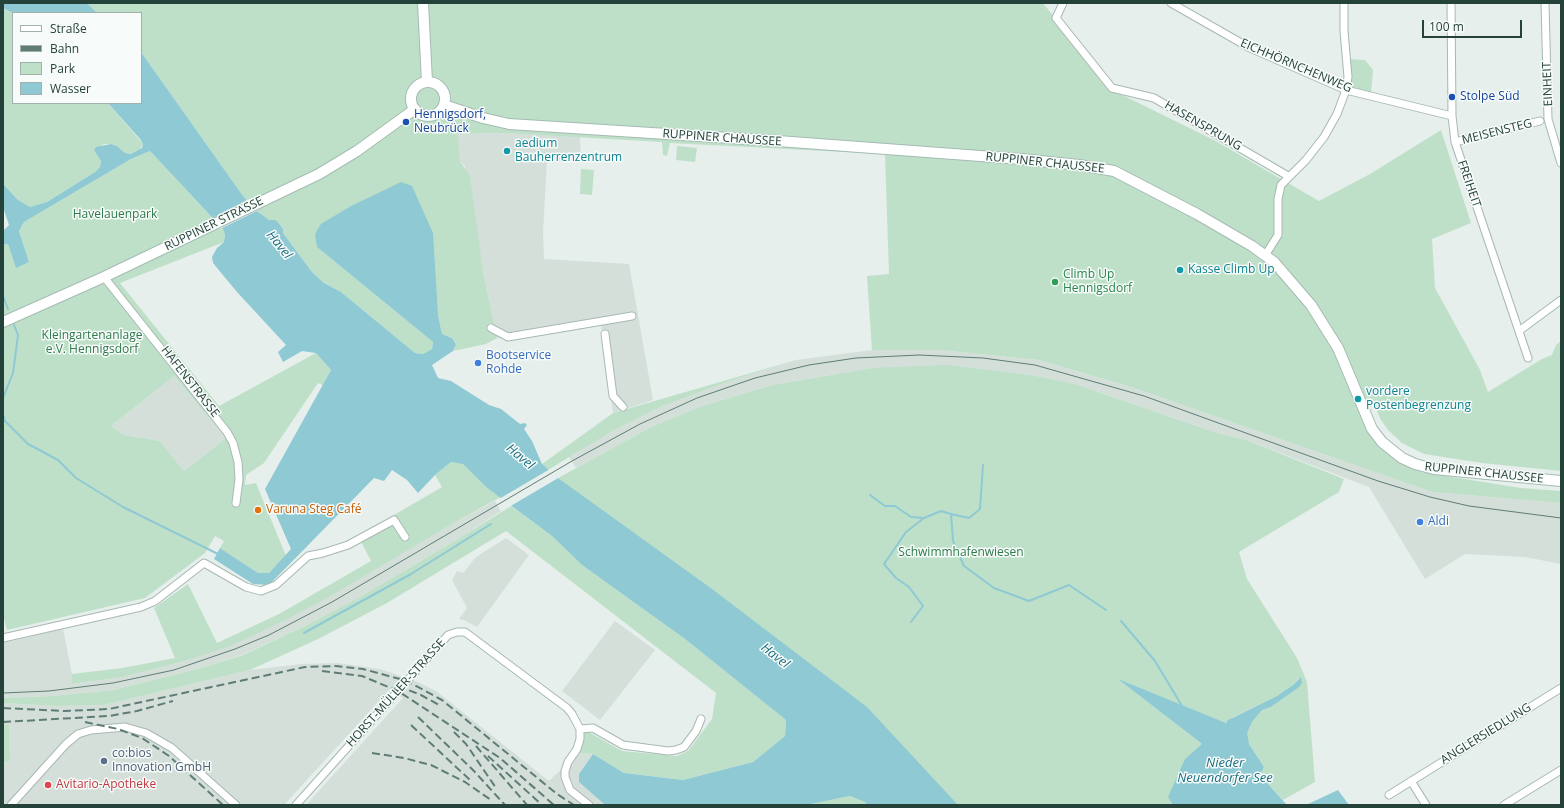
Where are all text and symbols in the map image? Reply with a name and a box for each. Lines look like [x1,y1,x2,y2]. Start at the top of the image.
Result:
legend [12,12,142,104]
scale bar [1424,12,1524,38]
text: 100 m [1429,18,1464,35]
text: Straße [50,20,87,37]
street label: EICHHÖRNCHENWEG [1238,36,1354,96]
text: Bahn [50,40,79,57]
text: Park [50,60,75,77]
street label: EINHEIT [1540,61,1556,107]
text: Wasser [50,80,91,97]
place label: Stolpe Süd [1460,90,1520,104]
marker: Stolpe Süd [1447,92,1457,102]
street label: HASENSPRUNG [1162,98,1244,154]
place label: Hennigsdorf, Neubrück [414,108,486,136]
street label: MEISENSTEG [1460,116,1534,148]
marker: Hennigsdorf, Neubrück [401,117,411,127]
street label: RUPPINER CHAUSSEE [662,127,782,149]
place label: aedium Bauherrenzentrum [515,137,622,165]
marker: aedium Bauherrenzentrum [502,146,512,156]
street label: RUPPINER CHAUSSEE [985,150,1105,176]
street label: FREIHEIT [1454,158,1484,210]
street label: RUPPINER STRASSE [162,194,266,254]
park label: Havelauenpark [73,208,157,222]
water label: Havel [263,228,295,262]
place label: Kasse Climb Up [1188,263,1275,277]
marker: Kasse Climb Up [1175,265,1185,275]
place label: Climb Up Hennigsdorf [1063,268,1132,296]
marker: Climb Up Hennigsdorf [1050,277,1060,287]
park label: Kleingartenanlage e.V. Hennigsdorf [42,329,142,357]
street label: HAFENSTRASSE [158,344,222,420]
place label: Bootservice Rohde [486,349,551,377]
marker: Bootservice Rohde [473,358,483,368]
place label: vordere Postenbegrenzung [1366,385,1471,413]
marker: vordere Postenbegrenzung [1353,394,1363,404]
water label: Havel [503,441,537,473]
street label: RUPPINER CHAUSSEE [1424,460,1544,486]
place label: Varuna Steg Café [266,503,361,517]
marker: Varuna Steg Café [253,505,263,515]
place label: Aldi [1428,515,1449,529]
marker: Aldi [1415,517,1425,527]
park label: Schwimmhafenwiesen [898,546,1024,560]
street label: HORST-MÜLLER-STRASSE [344,636,448,750]
water label: Havel [758,640,792,672]
street label: ANGLERSIEDLUNG [1438,700,1534,768]
place label: co:bios Innovation GmbH [112,747,211,775]
water label: Nieder Neuendorfer See [1177,755,1273,786]
marker: co:bios Innovation GmbH [99,756,109,766]
place label: Avitario-Apotheke [56,778,156,792]
marker: Avitario-Apotheke [43,780,53,790]

